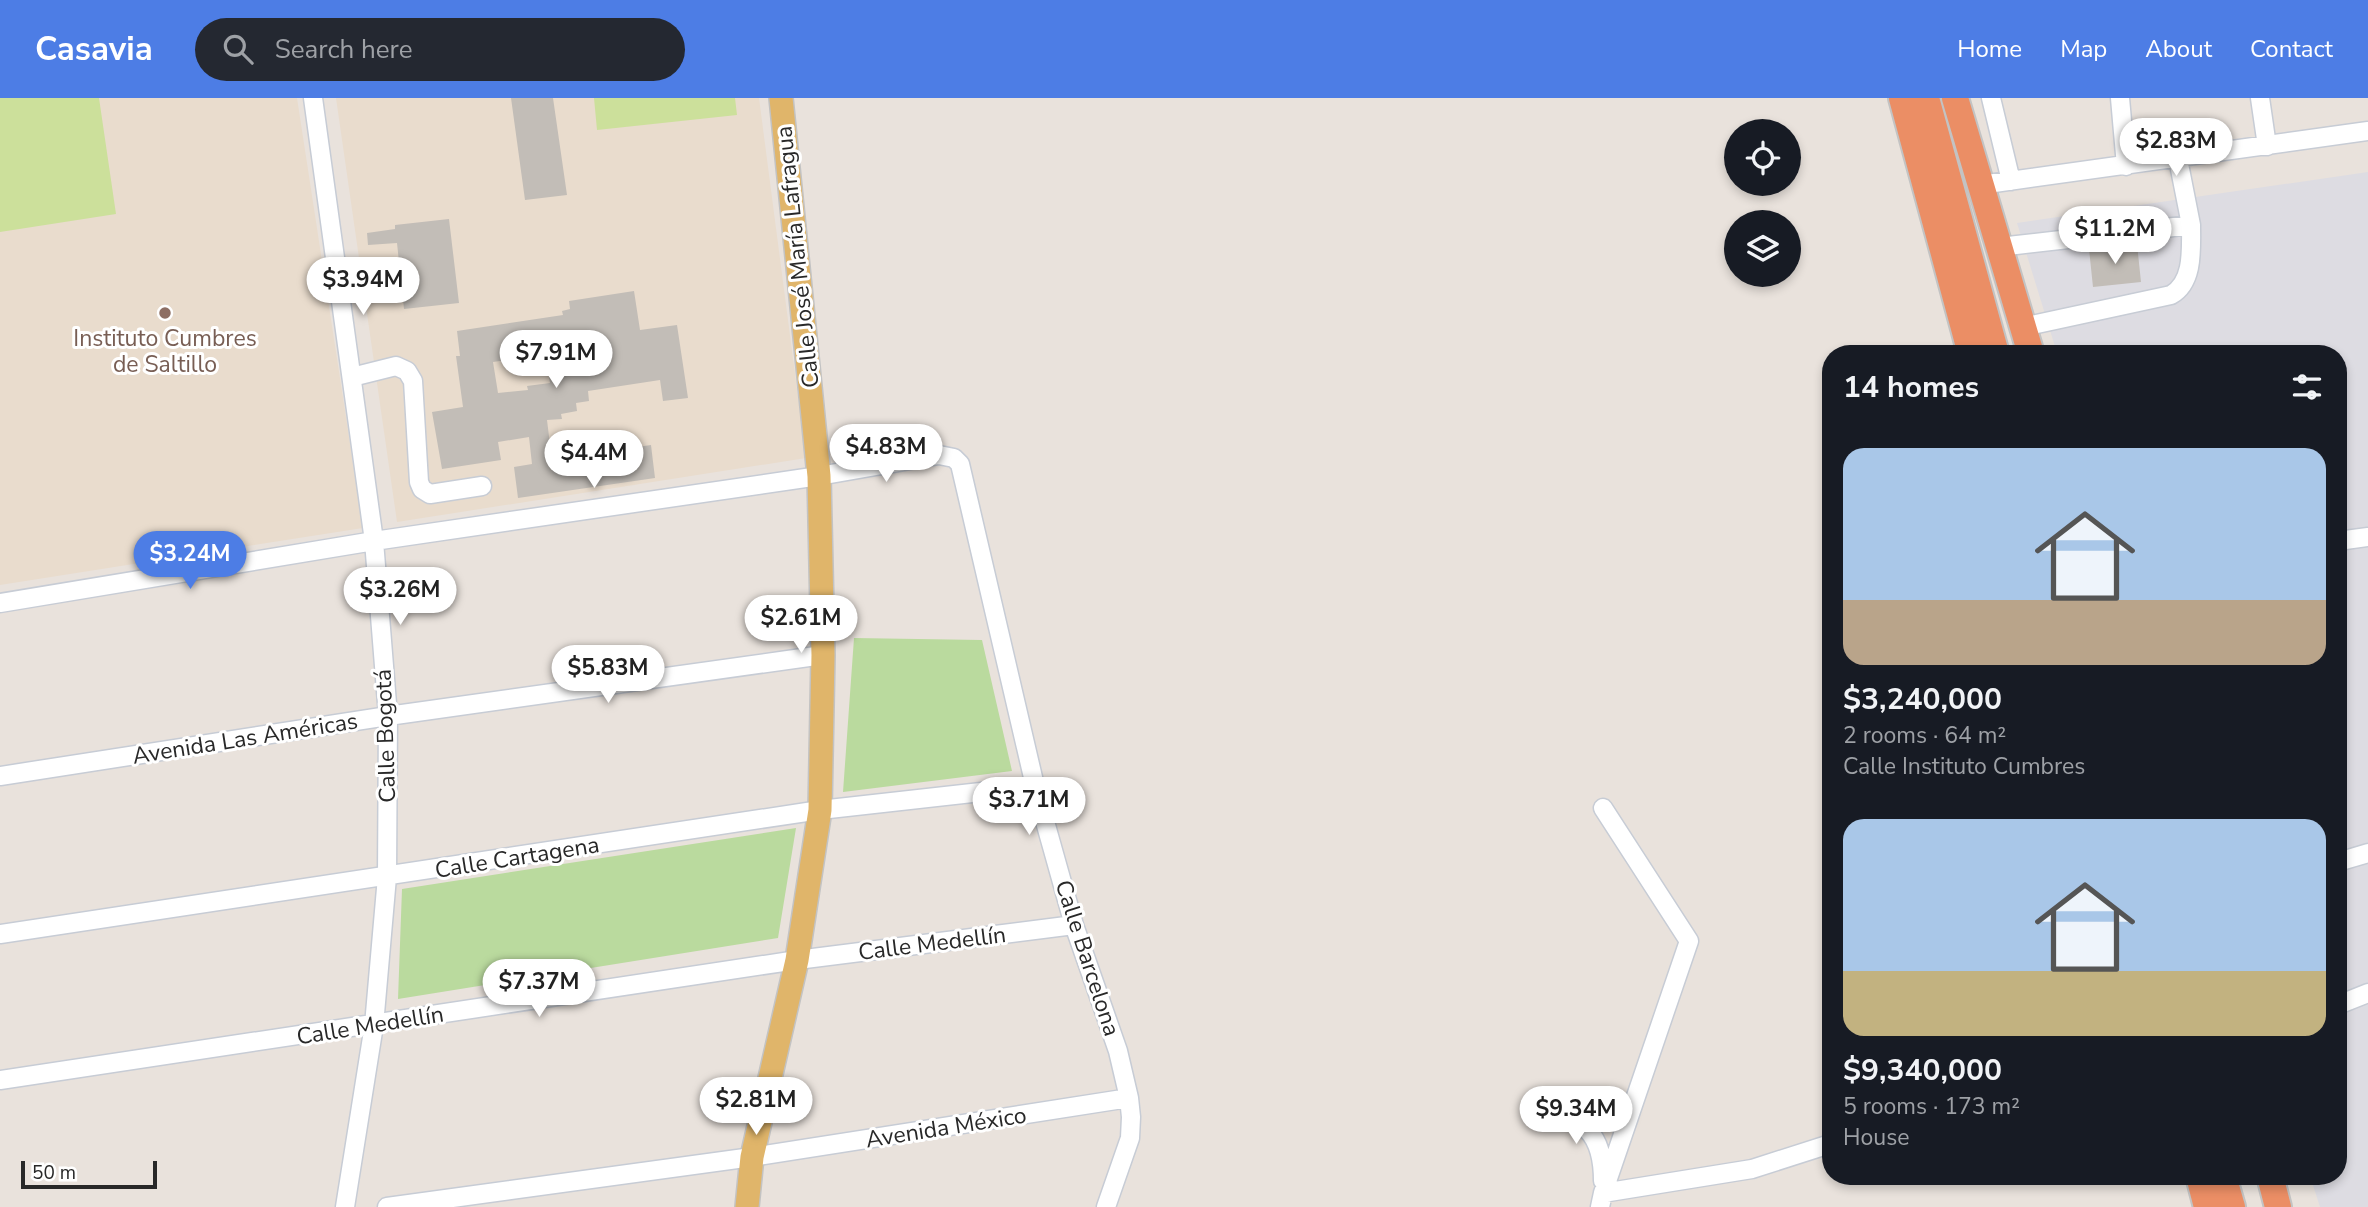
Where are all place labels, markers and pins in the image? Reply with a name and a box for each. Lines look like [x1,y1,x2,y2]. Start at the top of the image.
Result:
pin: $2.83M [2119,118,2233,178]
pin: $11.2M [2058,206,2172,266]
pin: $3.94M [306,258,420,317]
marker: Instituto Cumbres de Saltillo [157,305,173,321]
place label: Instituto Cumbres de Saltillo [73,323,257,380]
pin: $7.91M [499,330,613,390]
pin: $4.83M [829,424,943,484]
pin: $4.4M [545,430,643,490]
pin: $3.24M [133,532,247,591]
pin: $3.26M [343,568,457,627]
pin: $2.61M [744,596,858,655]
pin: $5.83M [551,646,665,705]
pin: $3.71M [972,778,1086,837]
pin: $7.37M [482,960,596,1019]
pin: $2.81M [699,1077,813,1137]
pin: $9.34M [1519,1086,1633,1146]

